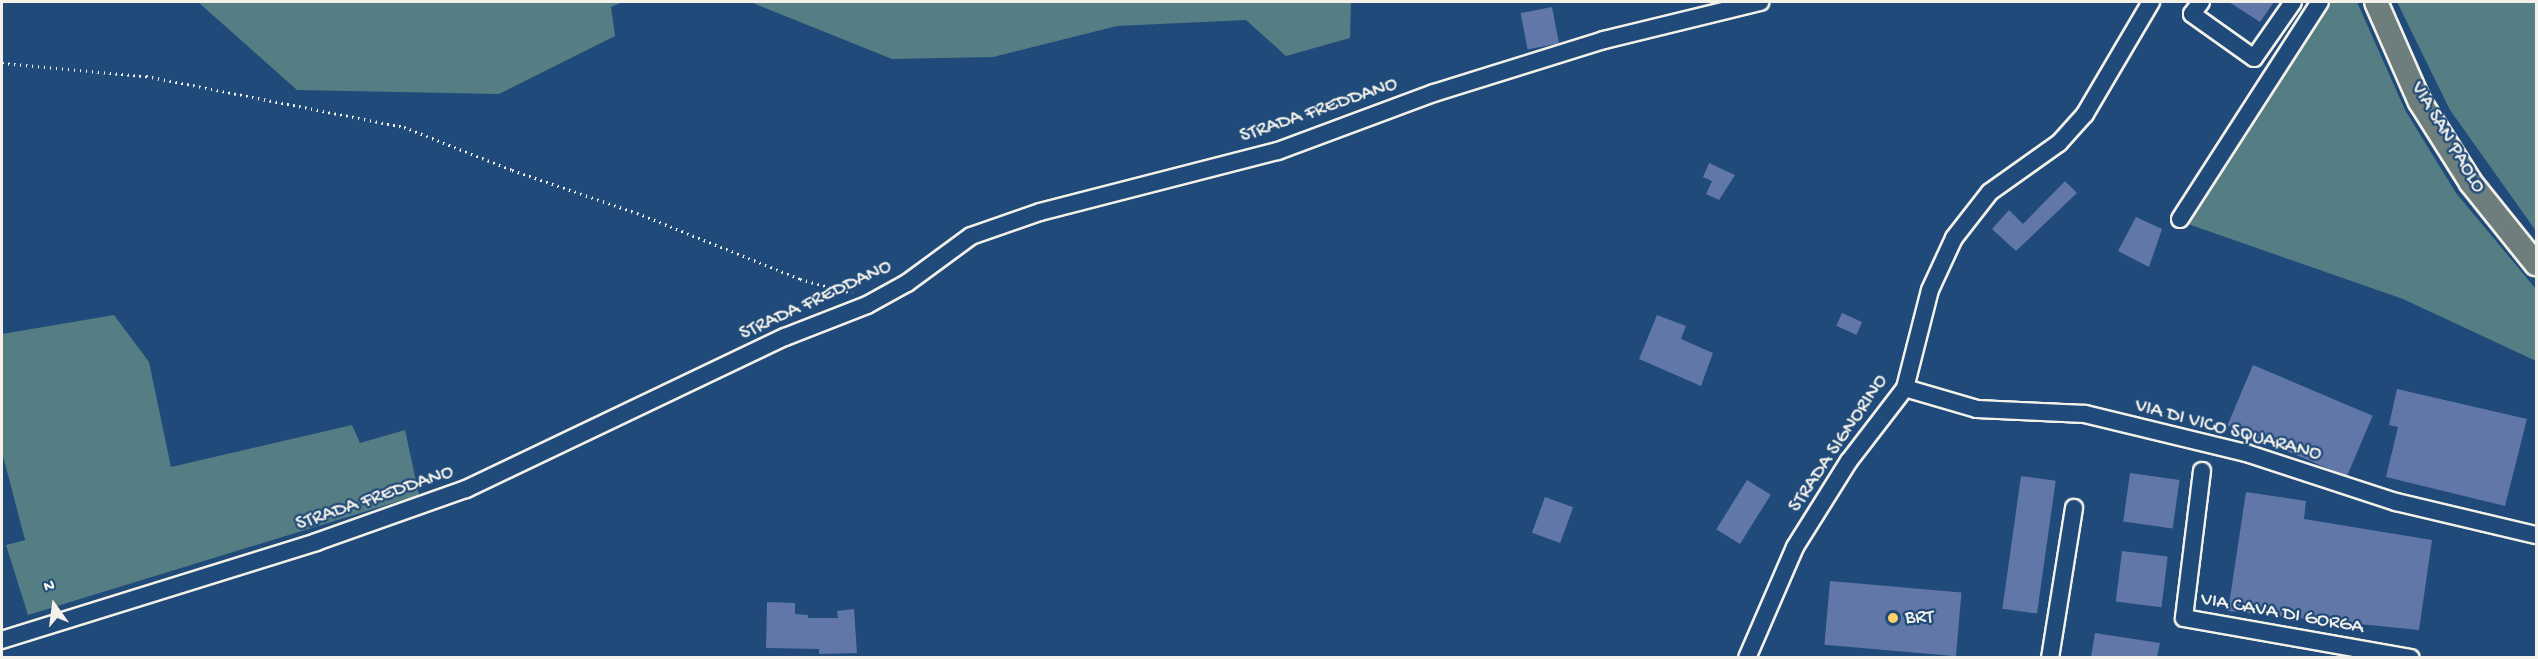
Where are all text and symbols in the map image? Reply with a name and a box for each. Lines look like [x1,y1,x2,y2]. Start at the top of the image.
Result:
street label: STRADA FREDDANO [1237,73,1401,149]
street label: VIA SAN PAOLO [2404,78,2490,198]
street label: STRADA FREDDANO [736,255,896,347]
street label: STRADA SIGNORINO [1784,371,1894,517]
street label: VIA DI VICO SQUARANO [2132,395,2324,467]
street label: STRADA FREDDANO [293,461,457,537]
north arrow [24,575,84,635]
text: N [42,577,57,598]
street label: VIA CAVA DI GORGA [2199,588,2365,640]
place label: BRT [1905,606,1933,630]
marker: BRT [1886,611,1900,625]

